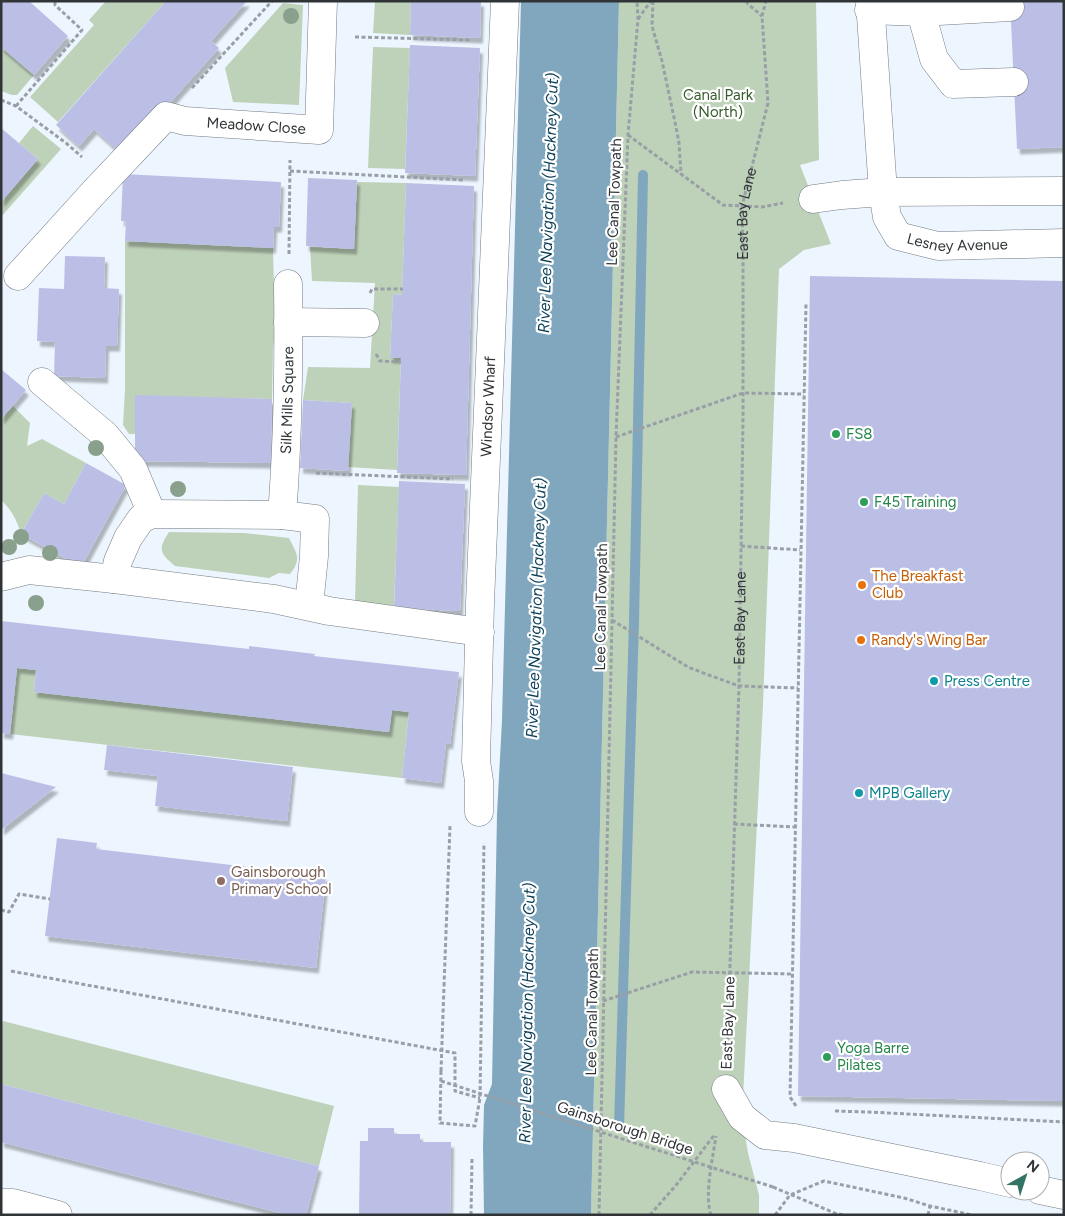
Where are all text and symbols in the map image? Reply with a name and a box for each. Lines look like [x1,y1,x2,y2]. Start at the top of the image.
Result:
water label: River Lee Navigation (Hackney Cut) [534,72,562,333]
park label: Canal Park (North) [683,86,754,121]
street label: Meadow Close [206,113,306,138]
street label: Lee Canal Towpath [603,138,625,266]
street label: East Bay Lane [733,166,760,260]
street label: Lesney Avenue [905,230,1008,255]
street label: Silk Mills Square [277,346,297,454]
street label: Windsor Wharf [477,355,499,457]
place label: FS8 [846,425,873,443]
marker: FS8 [830,428,842,440]
water label: River Lee Navigation (Hackney Cut) [522,477,550,738]
place label: F45 Training [874,493,957,511]
marker: F45 Training [858,496,870,508]
street label: Lee Canal Towpath [591,543,611,671]
place label: The Breakfast Club [872,567,964,602]
street label: East Bay Lane [730,571,750,665]
marker: The Breakfast Club [856,579,868,591]
place label: Randy's Wing Bar [871,631,987,649]
marker: Randy's Wing Bar [855,634,867,646]
place label: Press Centre [944,672,1030,690]
marker: Press Centre [928,675,940,687]
place label: MPB Gallery [869,784,950,802]
marker: MPB Gallery [853,787,865,799]
place label: Gainsborough Primary School [231,863,332,898]
marker: Gainsborough Primary School [215,875,227,887]
water label: River Lee Navigation (Hackney Cut) [515,882,539,1143]
street label: Lee Canal Towpath [582,948,602,1076]
street label: East Bay Lane [717,976,739,1070]
place label: Yoga Barre Pilates [837,1039,909,1074]
marker: Yoga Barre Pilates [821,1051,833,1063]
street label: Gainsborough Bridge [555,1098,695,1158]
north arrow [1000,1151,1050,1201]
text: N [1023,1156,1042,1176]

